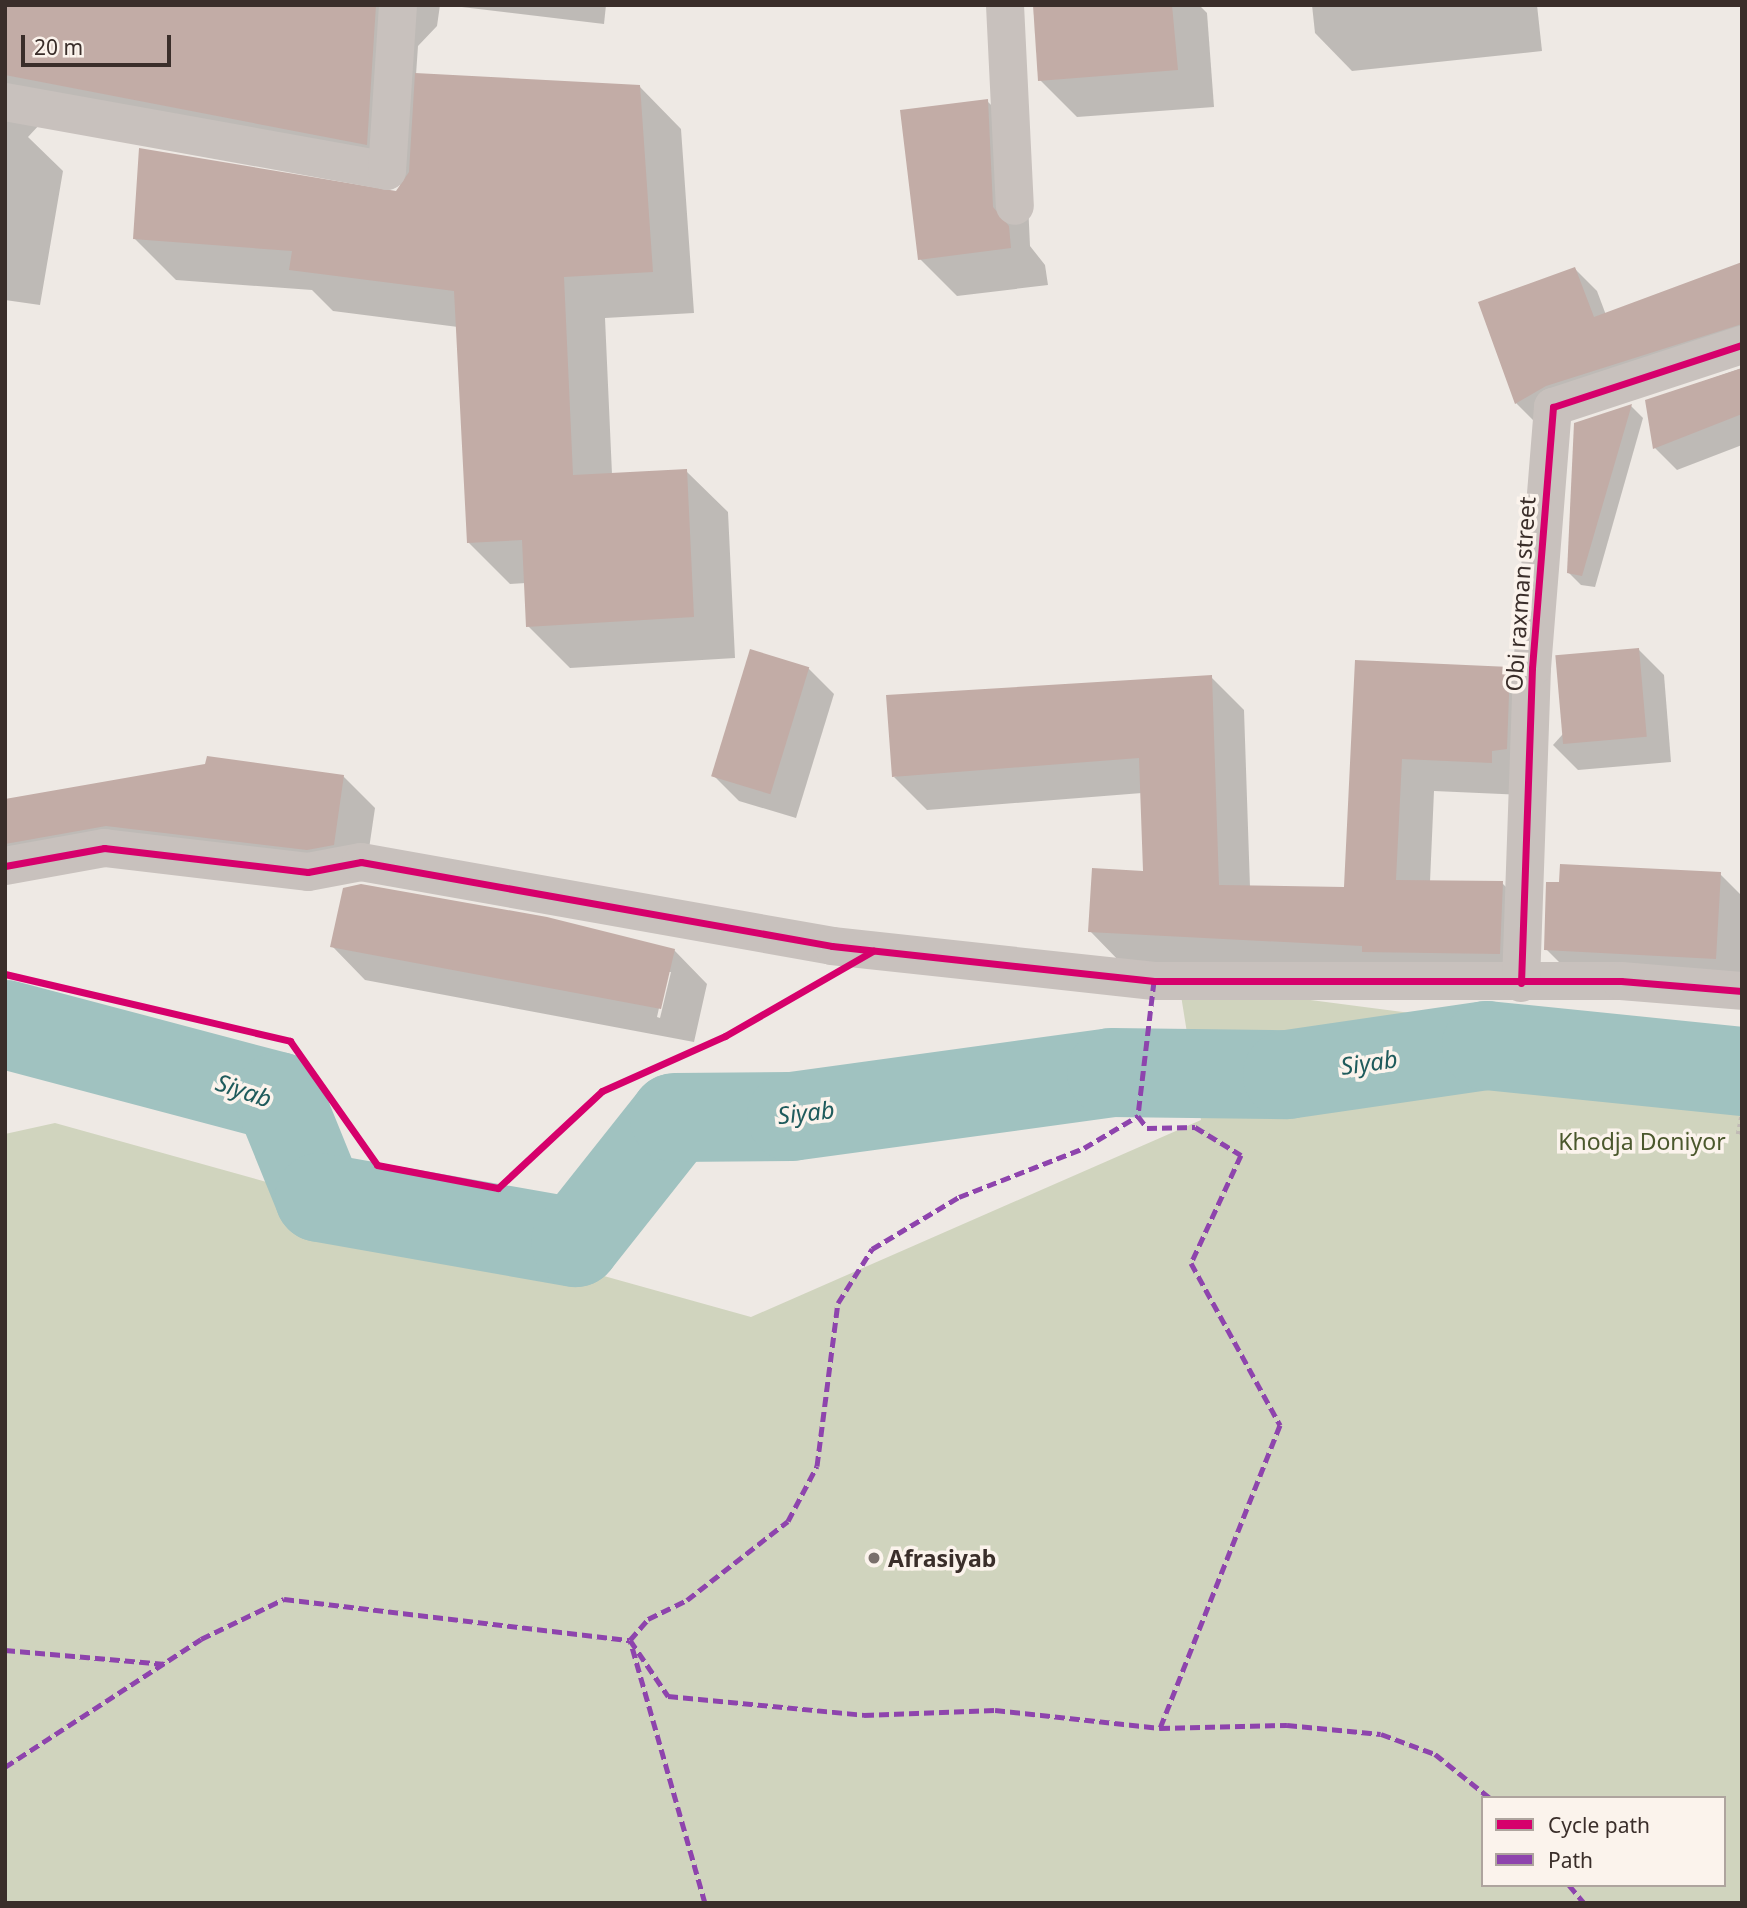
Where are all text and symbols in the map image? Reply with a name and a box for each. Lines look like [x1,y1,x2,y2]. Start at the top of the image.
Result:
scale bar [24,21,175,65]
text: 20 m [34,33,83,61]
street label: Obi raxman street [1499,496,1541,692]
water label: Siyab [1339,1044,1399,1080]
water label: Siyab [212,1067,276,1113]
water label: Siyab [776,1095,836,1129]
park label: Khodja Doniyor [1558,1127,1726,1155]
place label: Afrasiyab [888,1544,996,1572]
marker: Afrasiyab [866,1550,882,1566]
legend [1481,1796,1726,1887]
text: Cycle path [1548,1811,1650,1839]
text: Path [1548,1846,1593,1874]

